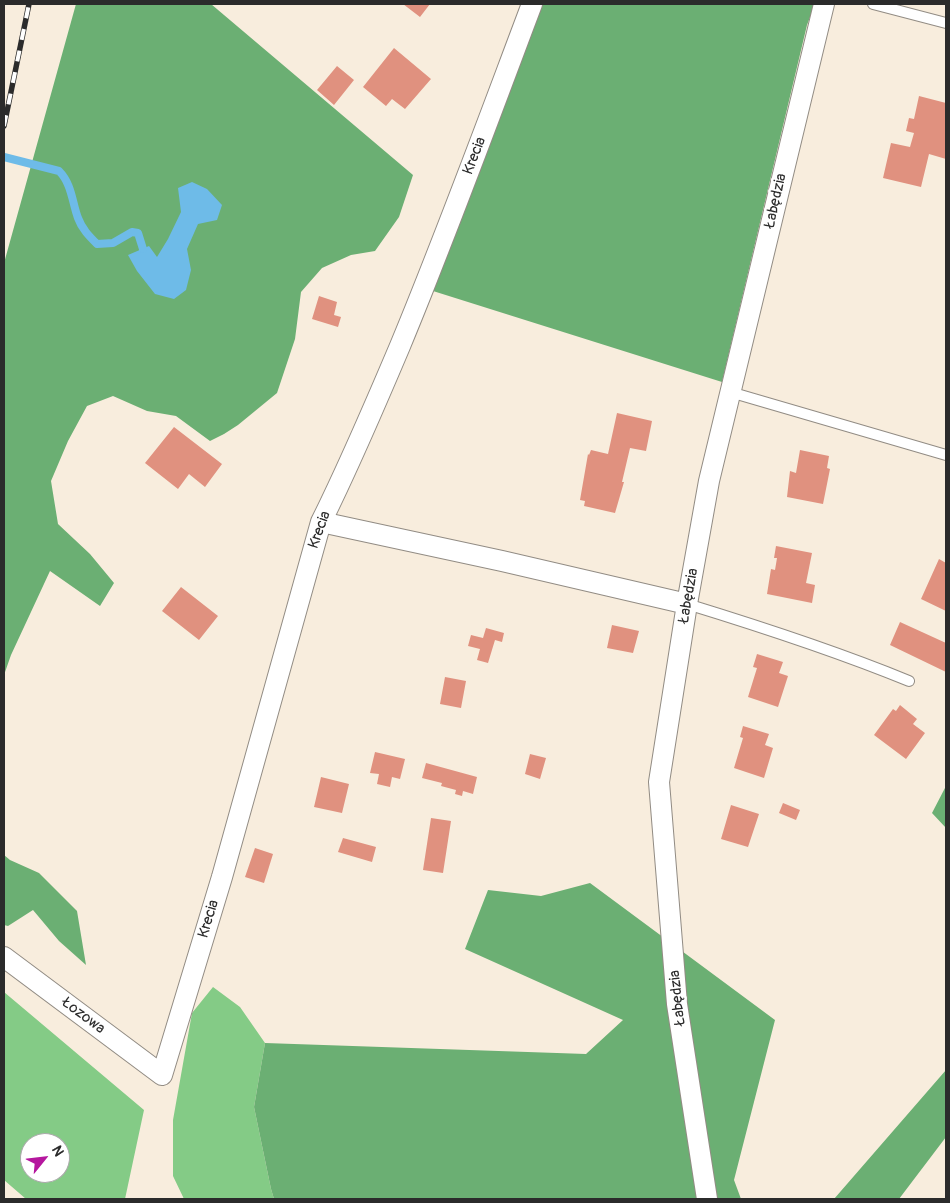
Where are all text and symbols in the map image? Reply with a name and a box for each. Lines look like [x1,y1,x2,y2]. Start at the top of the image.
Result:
street label: Krecia [460,135,490,177]
street label: Łabędzia [761,172,791,230]
street label: Krecia [305,509,335,551]
street label: Łabędzia [675,567,703,625]
street label: Krecia [195,898,223,940]
street label: Łabędzia [666,969,690,1027]
street label: Łozowa [58,994,108,1038]
north arrow [20,1133,70,1183]
text: N [48,1143,67,1159]

